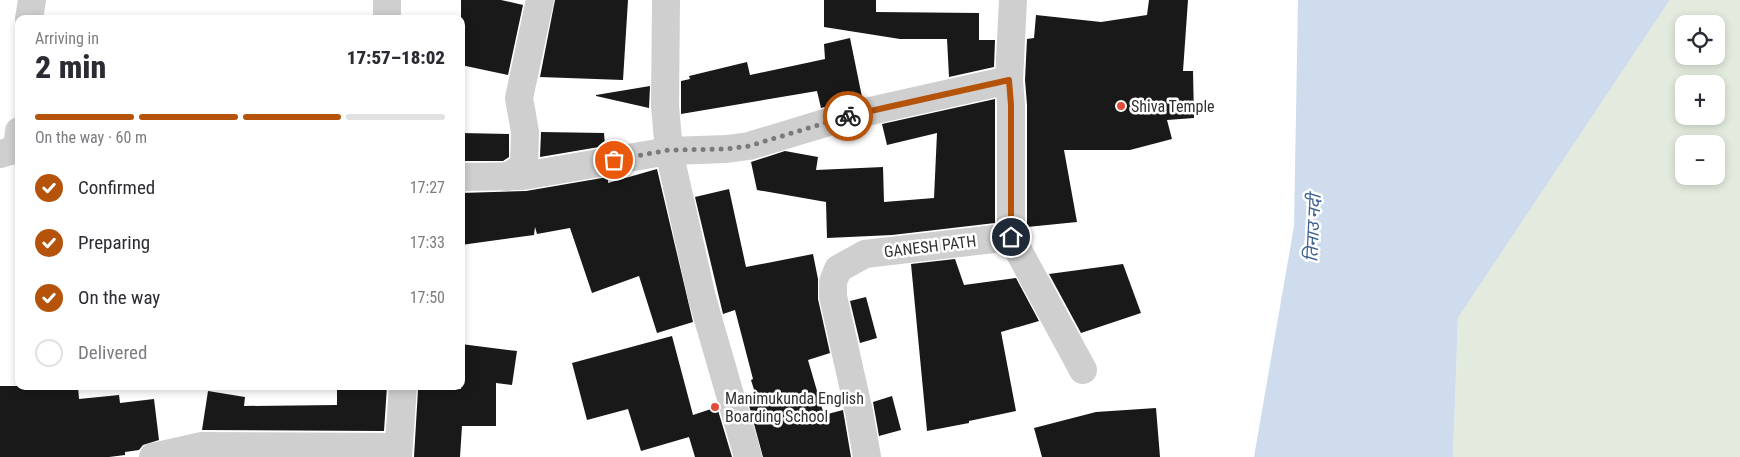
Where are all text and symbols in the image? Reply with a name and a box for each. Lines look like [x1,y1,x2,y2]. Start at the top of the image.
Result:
map controls [1675,15,1725,185]
button: locate [1675,15,1725,65]
text: Arriving in [35,29,99,48]
text: 17:57–18:02 [347,46,445,69]
text: 2 min [35,48,106,86]
button: + [1675,75,1725,125]
courier [823,91,873,141]
place label: Shiva Temple [1131,97,1215,116]
marker: Shiva Temple [1115,100,1127,112]
icon: bike [834,102,862,130]
text: On the way · 60 m [35,128,147,147]
button: − [1675,135,1725,185]
pin [593,139,635,181]
icon: bag [600,146,628,174]
icon: check [35,174,63,202]
text: Confirmed [78,176,155,199]
text: 17:27 [410,178,445,197]
water label: तिनाउ नदी [1300,190,1325,262]
pin [990,216,1032,258]
icon: home [997,223,1025,251]
icon: check [35,229,63,257]
text: Preparing [78,231,150,254]
street label: GANESH PATH [883,231,977,262]
text: 17:33 [410,233,445,252]
icon: check [35,284,63,312]
text: On the way [78,286,160,309]
text: 17:50 [410,288,445,307]
text: Delivered [78,341,147,364]
place label: Manimukunda English Boarding School [725,389,864,426]
marker: Manimukunda English Boarding School [709,401,721,413]

